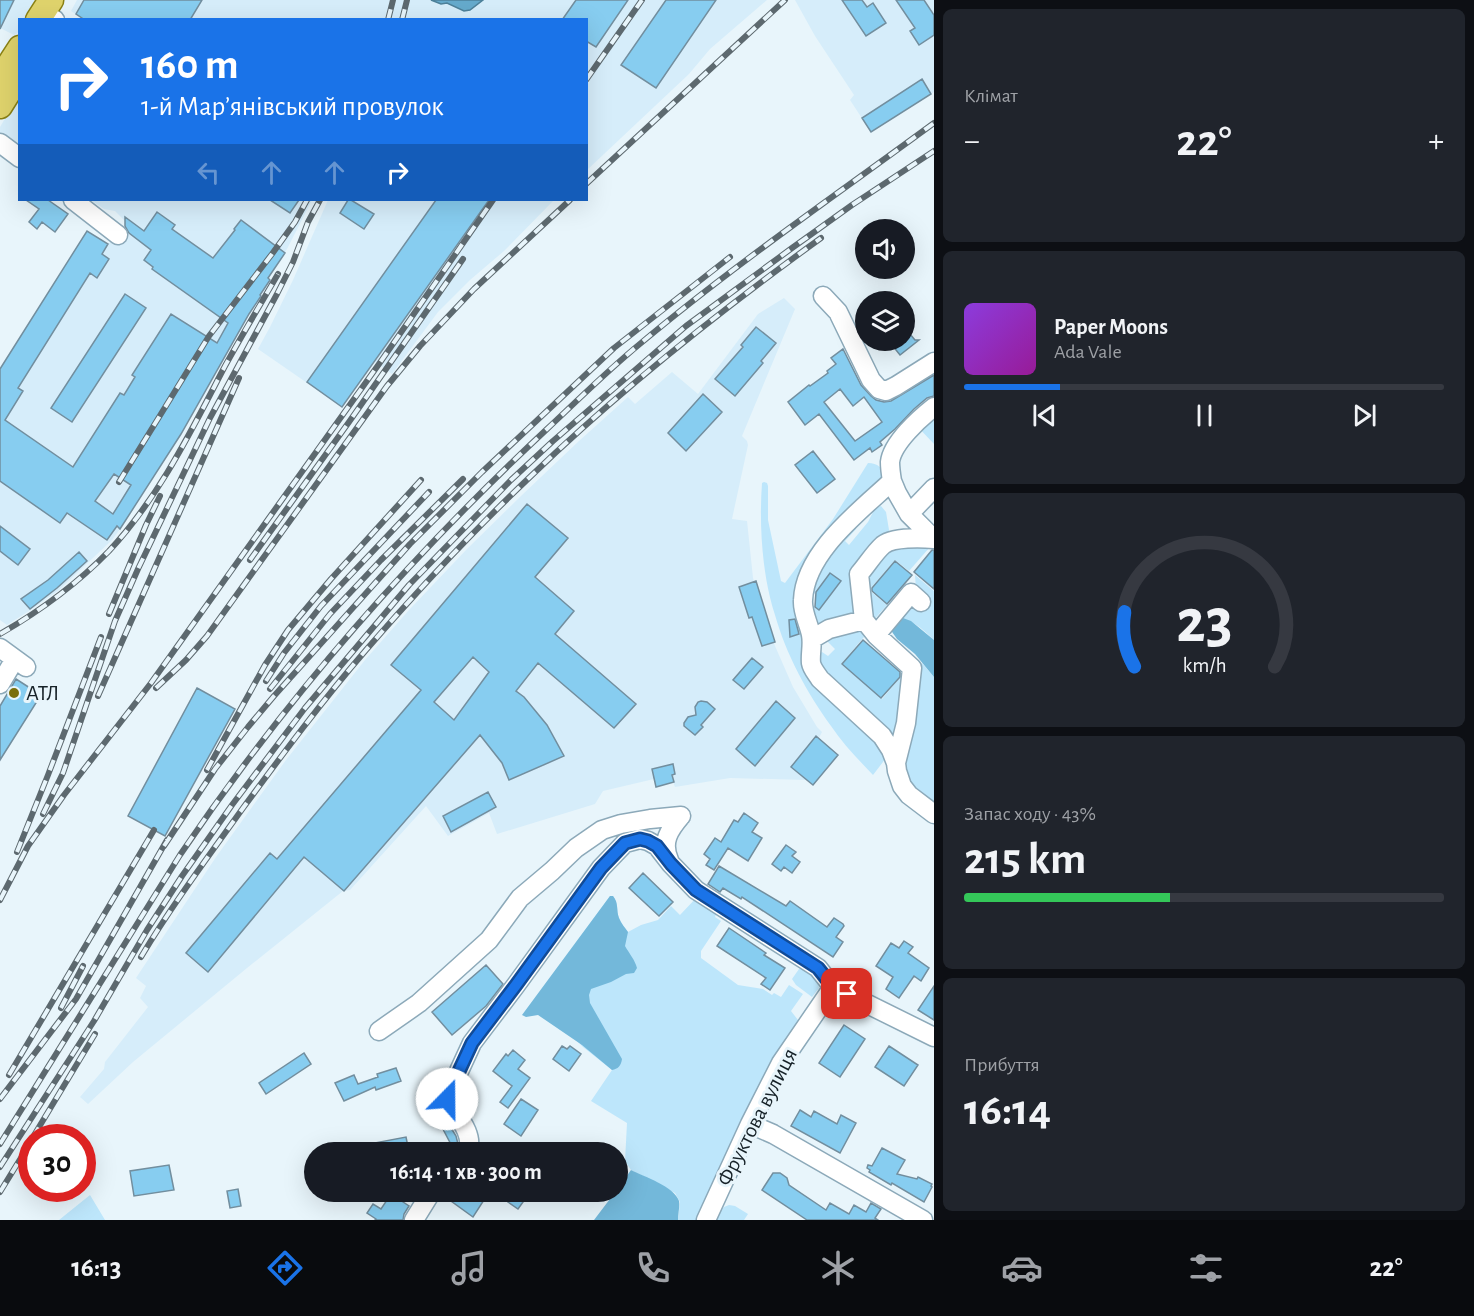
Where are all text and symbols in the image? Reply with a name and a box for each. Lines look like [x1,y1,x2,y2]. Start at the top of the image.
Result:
icon: right [42,42,120,120]
text: 160 m [141,44,239,86]
text: Клімат [964,86,1018,106]
text: 1-й Марʼянівський провулок [141,93,444,120]
text: 22° [1176,119,1232,164]
text: − [964,125,980,158]
text: + [1428,125,1444,158]
icon: left [192,156,225,189]
icon: ahead [255,156,288,189]
icon: ahead [318,156,351,189]
icon: right [381,156,414,189]
map controls [855,219,915,351]
button: sound [855,219,915,279]
button: layers [855,291,915,351]
text: Paper Moons [1054,316,1168,338]
text: Ada Vale [1054,342,1122,362]
icon: previous [1028,399,1061,432]
icon: pause [1188,399,1221,432]
icon: next [1348,399,1381,432]
text: 23 [1176,591,1232,653]
text: km/h [1182,655,1226,676]
place label: АТЛ [26,682,59,704]
marker: АТЛ [7,686,21,700]
text: Запас ходу · 43% [964,804,1096,824]
text: 215 km [964,837,1086,882]
pin [821,968,872,1019]
icon: arrive [830,977,863,1010]
street label: Фруктова вулиця [713,1045,801,1189]
text: Прибуття [964,1055,1040,1075]
position arrow [415,1067,479,1131]
text: 16:14 [964,1088,1051,1133]
speed limit sign: 30 [18,1124,96,1202]
text: 16:14 · 1 хв · 300 m [390,1161,542,1183]
icon: directions [264,1247,306,1289]
icon: music [448,1247,490,1289]
icon: phone [632,1247,674,1289]
icon: climate [817,1247,859,1289]
icon: car [1001,1247,1043,1289]
icon: filters [1185,1247,1227,1289]
text: 16:13 [71,1254,121,1281]
text: 22° [1369,1254,1403,1281]

